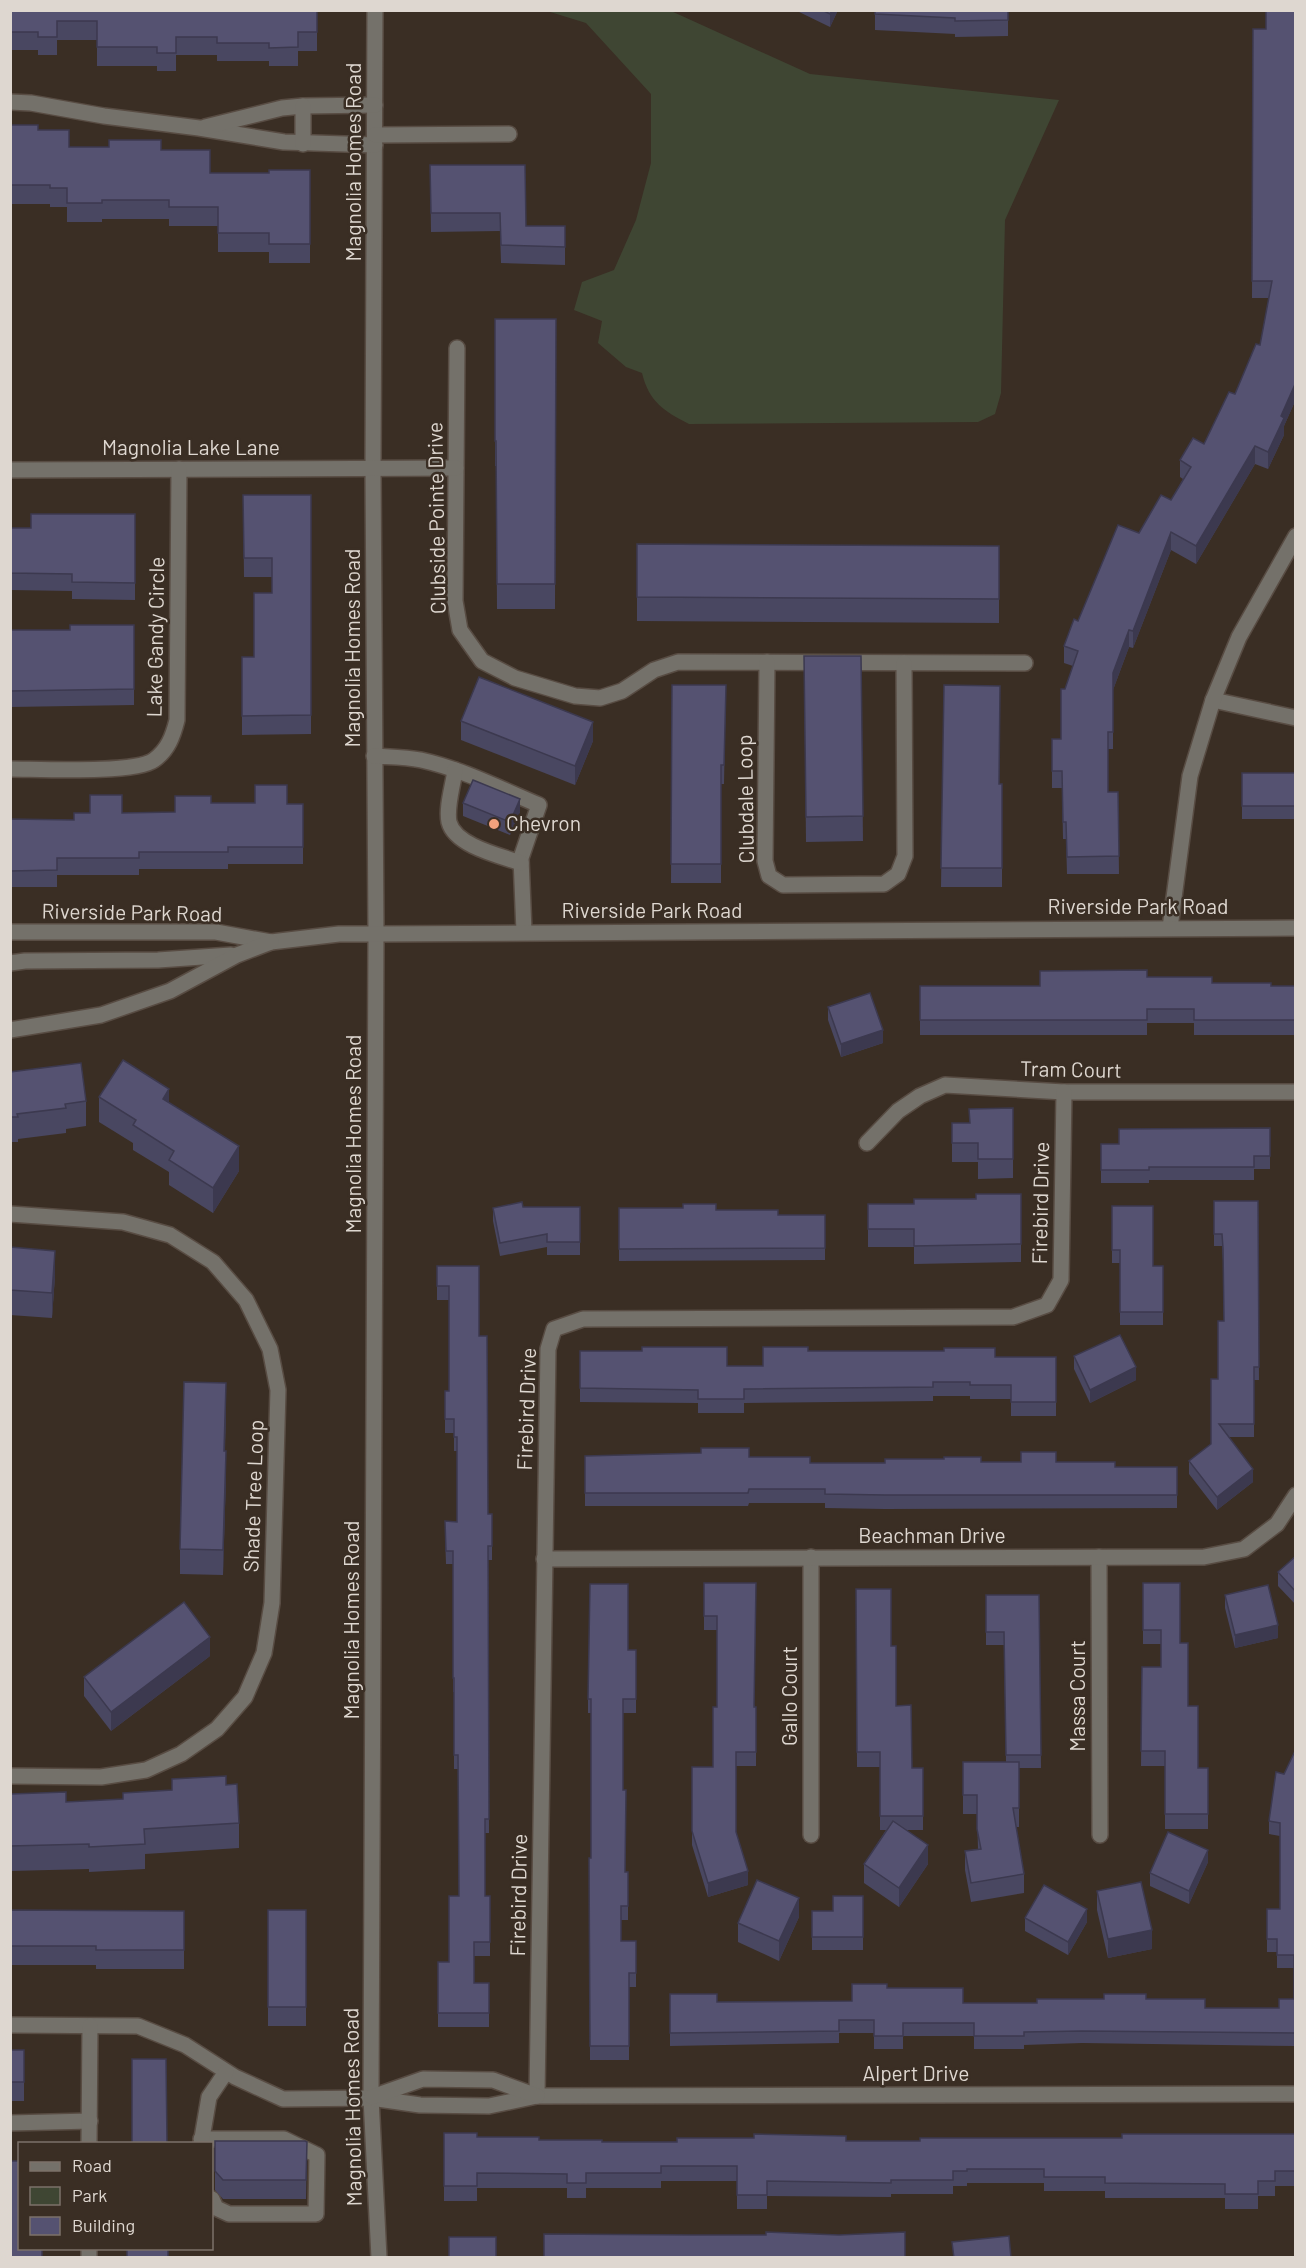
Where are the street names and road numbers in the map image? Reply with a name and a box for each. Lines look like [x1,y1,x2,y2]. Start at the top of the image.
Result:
street label: Magnolia Homes Road [340,63,365,261]
street label: Clubside Pointe Drive [421,422,450,614]
street label: Magnolia Lake Lane [102,434,280,459]
street label: Magnolia Homes Road [339,549,364,747]
street label: Lake Gandy Circle [141,556,168,718]
street label: Clubdale Loop [731,734,758,864]
street label: Riverside Park Road [1048,893,1228,918]
street label: Riverside Park Road [41,897,223,926]
street label: Riverside Park Road [562,897,742,922]
street label: Magnolia Homes Road [340,1035,365,1233]
street label: Tram Court [1020,1055,1122,1082]
street label: Firebird Drive [1026,1141,1053,1265]
street label: Firebird Drive [511,1347,540,1471]
street label: Shade Tree Loop [237,1419,268,1573]
street label: Magnolia Homes Road [338,1521,363,1719]
street label: Beachman Drive [858,1522,1006,1547]
street label: Massa Court [1064,1640,1089,1752]
street label: Gallo Court [776,1646,801,1746]
street label: Firebird Drive [504,1833,531,1957]
street label: Magnolia Homes Road [337,2007,366,2207]
street label: Alpert Drive [863,2060,969,2085]

